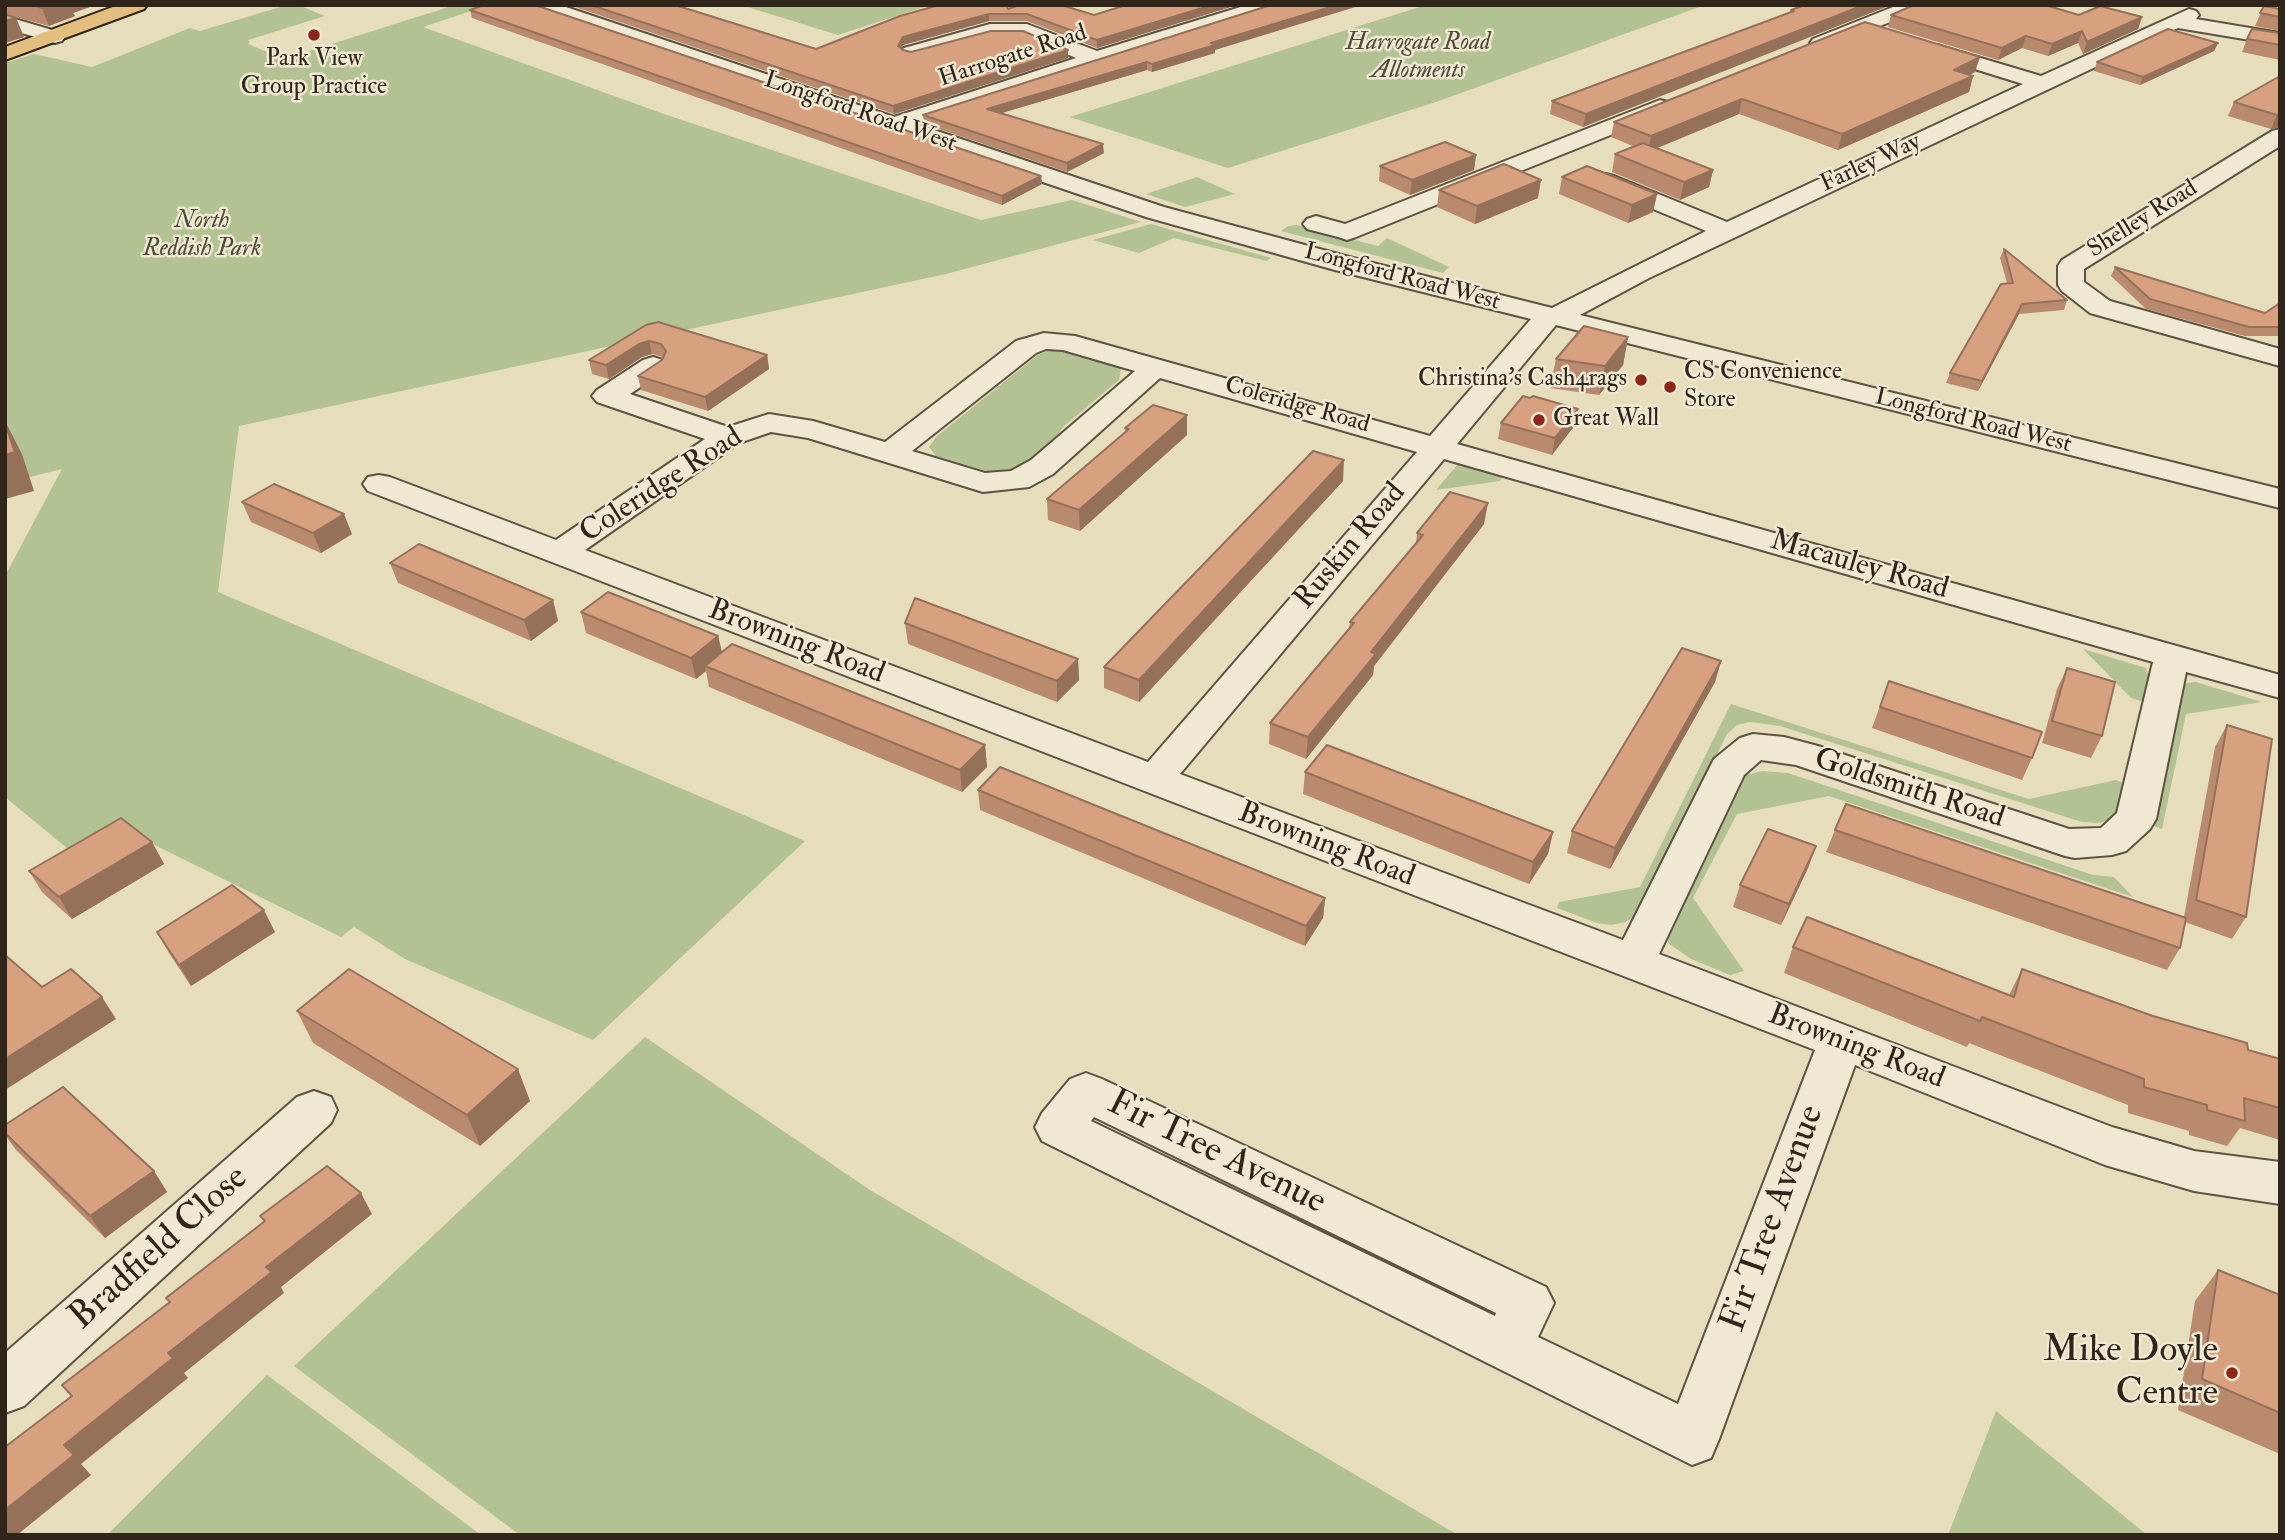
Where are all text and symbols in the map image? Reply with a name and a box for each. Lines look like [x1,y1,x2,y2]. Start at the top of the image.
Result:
street label: Harrogate Road [936,20,1090,94]
marker: Park View Group Practice [306,27,322,43]
park label: Harrogate Road Allotments [1346,30,1490,86]
place label: Park View Group Practice [241,46,387,102]
street label: Longford Road West [760,67,960,159]
street label: Farley Way [1816,128,1926,200]
street label: Shelley Road [2083,175,2203,265]
park label: North Reddish Park [143,208,261,264]
street label: Longford Road West [1301,238,1503,318]
place label: CS Convenience Store [1684,359,1842,415]
place label: Christina's Cash4rags [1418,366,1627,394]
street label: Coleridge Road [1221,372,1373,440]
marker: Christina's Cash4rags [1633,372,1649,388]
marker: CS Convenience Store [1662,379,1678,395]
street label: Longford Road West [1872,384,2074,460]
place label: Great Wall [1553,406,1659,434]
marker: Great Wall [1531,412,1547,428]
street label: Coleridge Road [574,420,750,552]
street label: Ruskin Road [1288,477,1414,617]
street label: Macauley Road [1766,523,1952,609]
street label: Browning Road [703,593,889,693]
street label: Goldsmith Road [1809,742,2009,838]
street label: Browning Road [1233,796,1419,896]
street label: Browning Road [1763,998,1949,1098]
street label: Fir Tree Avenue [1100,1082,1332,1226]
street label: Fir Tree Avenue [1713,1100,1835,1338]
street label: Bradfield Close [62,1157,258,1341]
place label: Mike Doyle Centre [2043,1330,2218,1417]
marker: Mike Doyle Centre [2224,1365,2240,1381]

